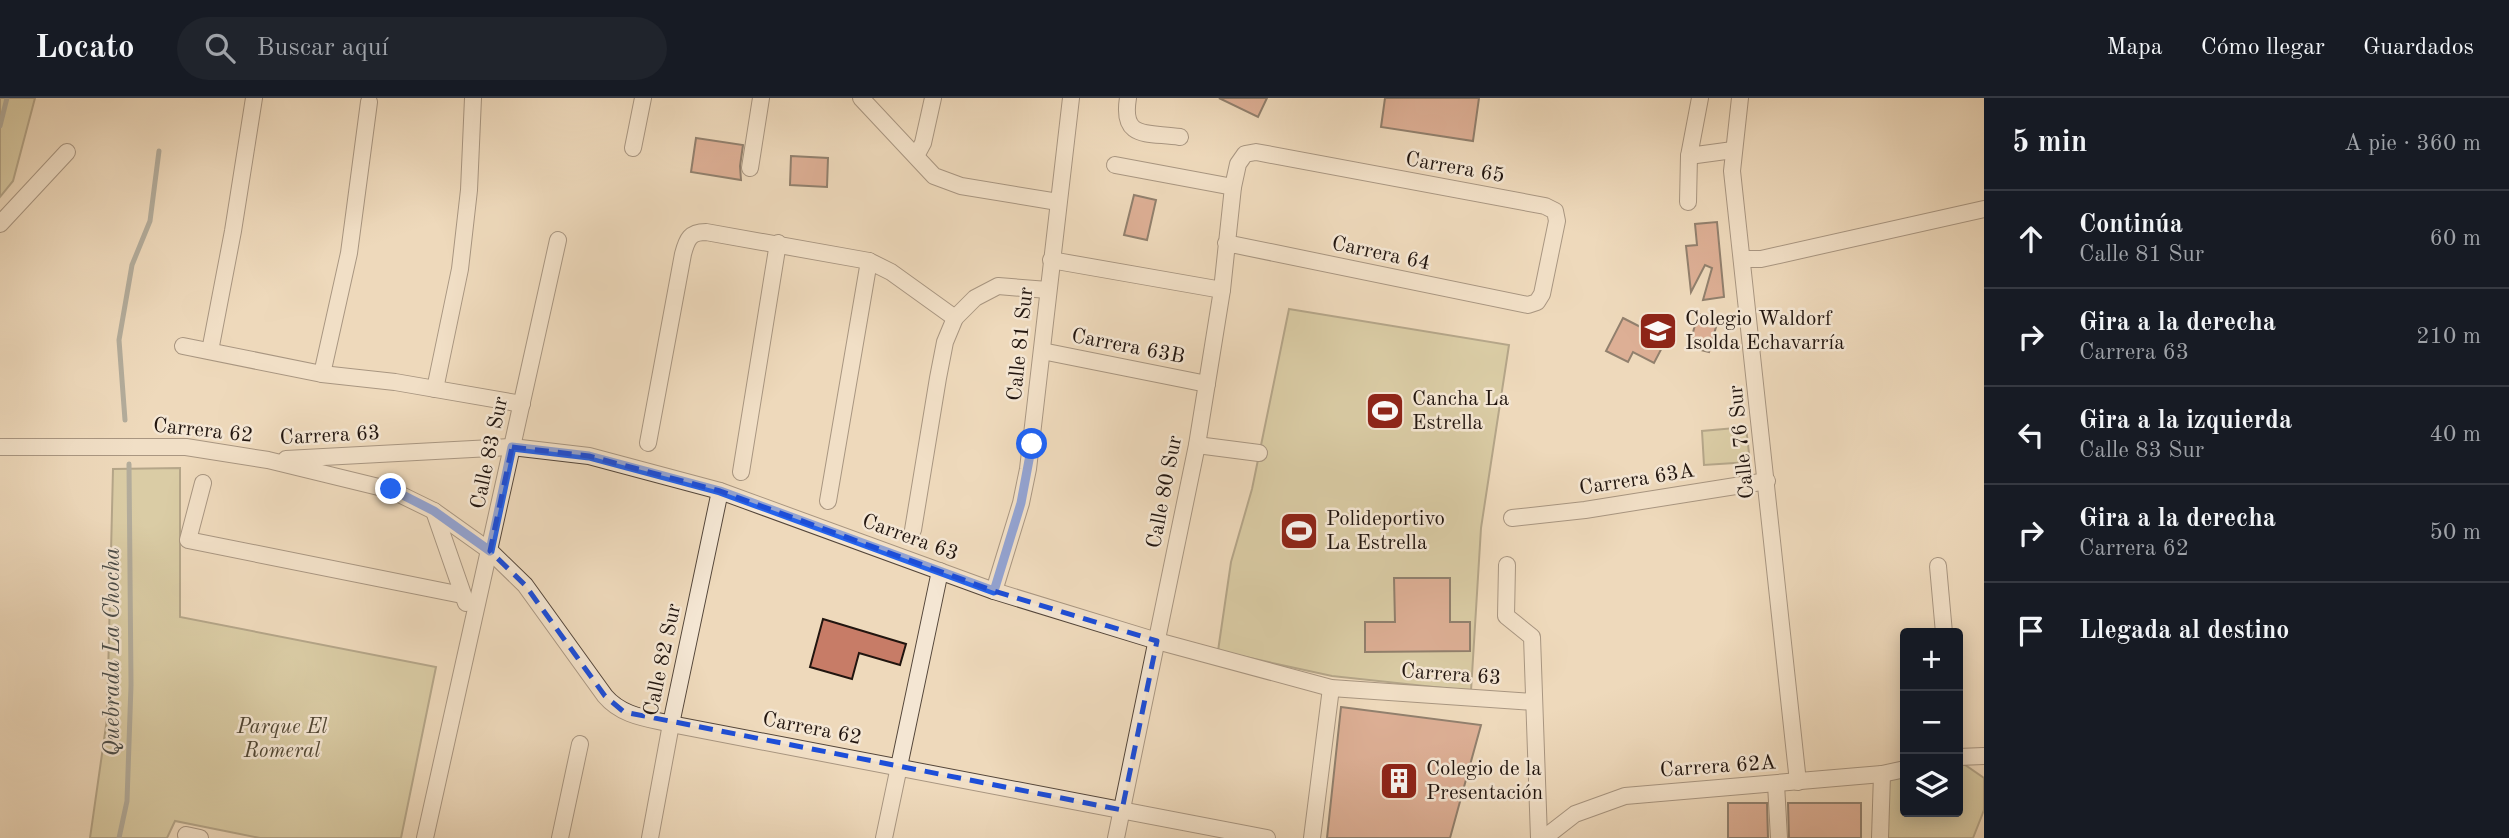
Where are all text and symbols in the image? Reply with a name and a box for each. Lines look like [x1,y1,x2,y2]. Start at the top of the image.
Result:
search box [177,17,667,80]
icon: search [201,29,239,67]
text: Locato [35,32,135,65]
text: Buscar aquí [257,35,389,61]
text: Mapa [2106,36,2163,60]
text: Cómo llegar [2201,36,2325,60]
text: Guardados [2363,36,2474,60]
text: 5 min [2012,128,2087,158]
text: A pie · 360 m [2344,132,2481,155]
street label: Carrera 65 [1404,149,1506,187]
text: Continúa [2079,212,2183,238]
icon: ahead [2012,220,2050,258]
text: 60 m [2430,227,2481,250]
street label: Carrera 64 [1330,233,1432,275]
text: Calle 81 Sur [2079,243,2204,266]
street label: Calle 81 Sur [1005,286,1037,402]
place label: Colegio Waldorf Isolda Echavarría [1685,309,1845,354]
school or university icon: Colegio Waldorf Isolda Echavarría [1637,310,1679,352]
text: Gira a la derecha [2079,310,2276,336]
icon: right [2012,318,2050,356]
text: 210 m [2416,325,2481,348]
street label: Carrera 63B [1070,326,1186,368]
text: Carrera 63 [2079,341,2189,364]
street label: Calle 76 Sur [1726,384,1758,500]
place label: Cancha La Estrella [1412,389,1509,434]
sports icon: Cancha La Estrella [1364,390,1406,432]
street label: Calle 83 Sur [468,394,512,511]
text: Gira a la izquierda [2079,408,2292,434]
street label: Carrera 62 [152,415,254,447]
icon: left [2012,416,2050,454]
street label: Carrera 63 [279,423,381,449]
text: 40 m [2430,423,2481,446]
route start [1016,428,1047,459]
street label: Calle 80 Sur [1144,433,1186,550]
text: Calle 83 Sur [2079,439,2204,462]
street label: Carrera 63A [1578,461,1696,499]
route end [375,473,406,504]
text: Gira a la derecha [2079,506,2276,532]
place label: Polideportivo La Estrella [1326,509,1445,554]
sports icon: Polideportivo La Estrella [1278,510,1320,552]
street label: Carrera 63 [859,511,961,565]
icon: right [2012,514,2050,552]
text: 50 m [2430,521,2481,544]
text: Carrera 62 [2079,537,2189,560]
water label: Quebrada La Chocha [101,547,124,757]
street label: Calle 82 Sur [641,601,685,718]
icon: arrive [2012,612,2050,650]
text: Llegada al destino [2079,618,2289,644]
map controls [1900,628,1963,817]
button: + [1900,628,1963,691]
street label: Carrera 63 [1400,661,1502,689]
button: − [1900,691,1963,754]
street label: Carrera 62 [761,709,863,749]
park label: Parque El Romeral [236,717,327,762]
street label: Carrera 62A [1659,752,1777,782]
button: layers [1900,754,1963,817]
place label: Colegio de la Presentación [1426,759,1543,804]
building icon: Colegio de la Presentación [1378,760,1420,802]

